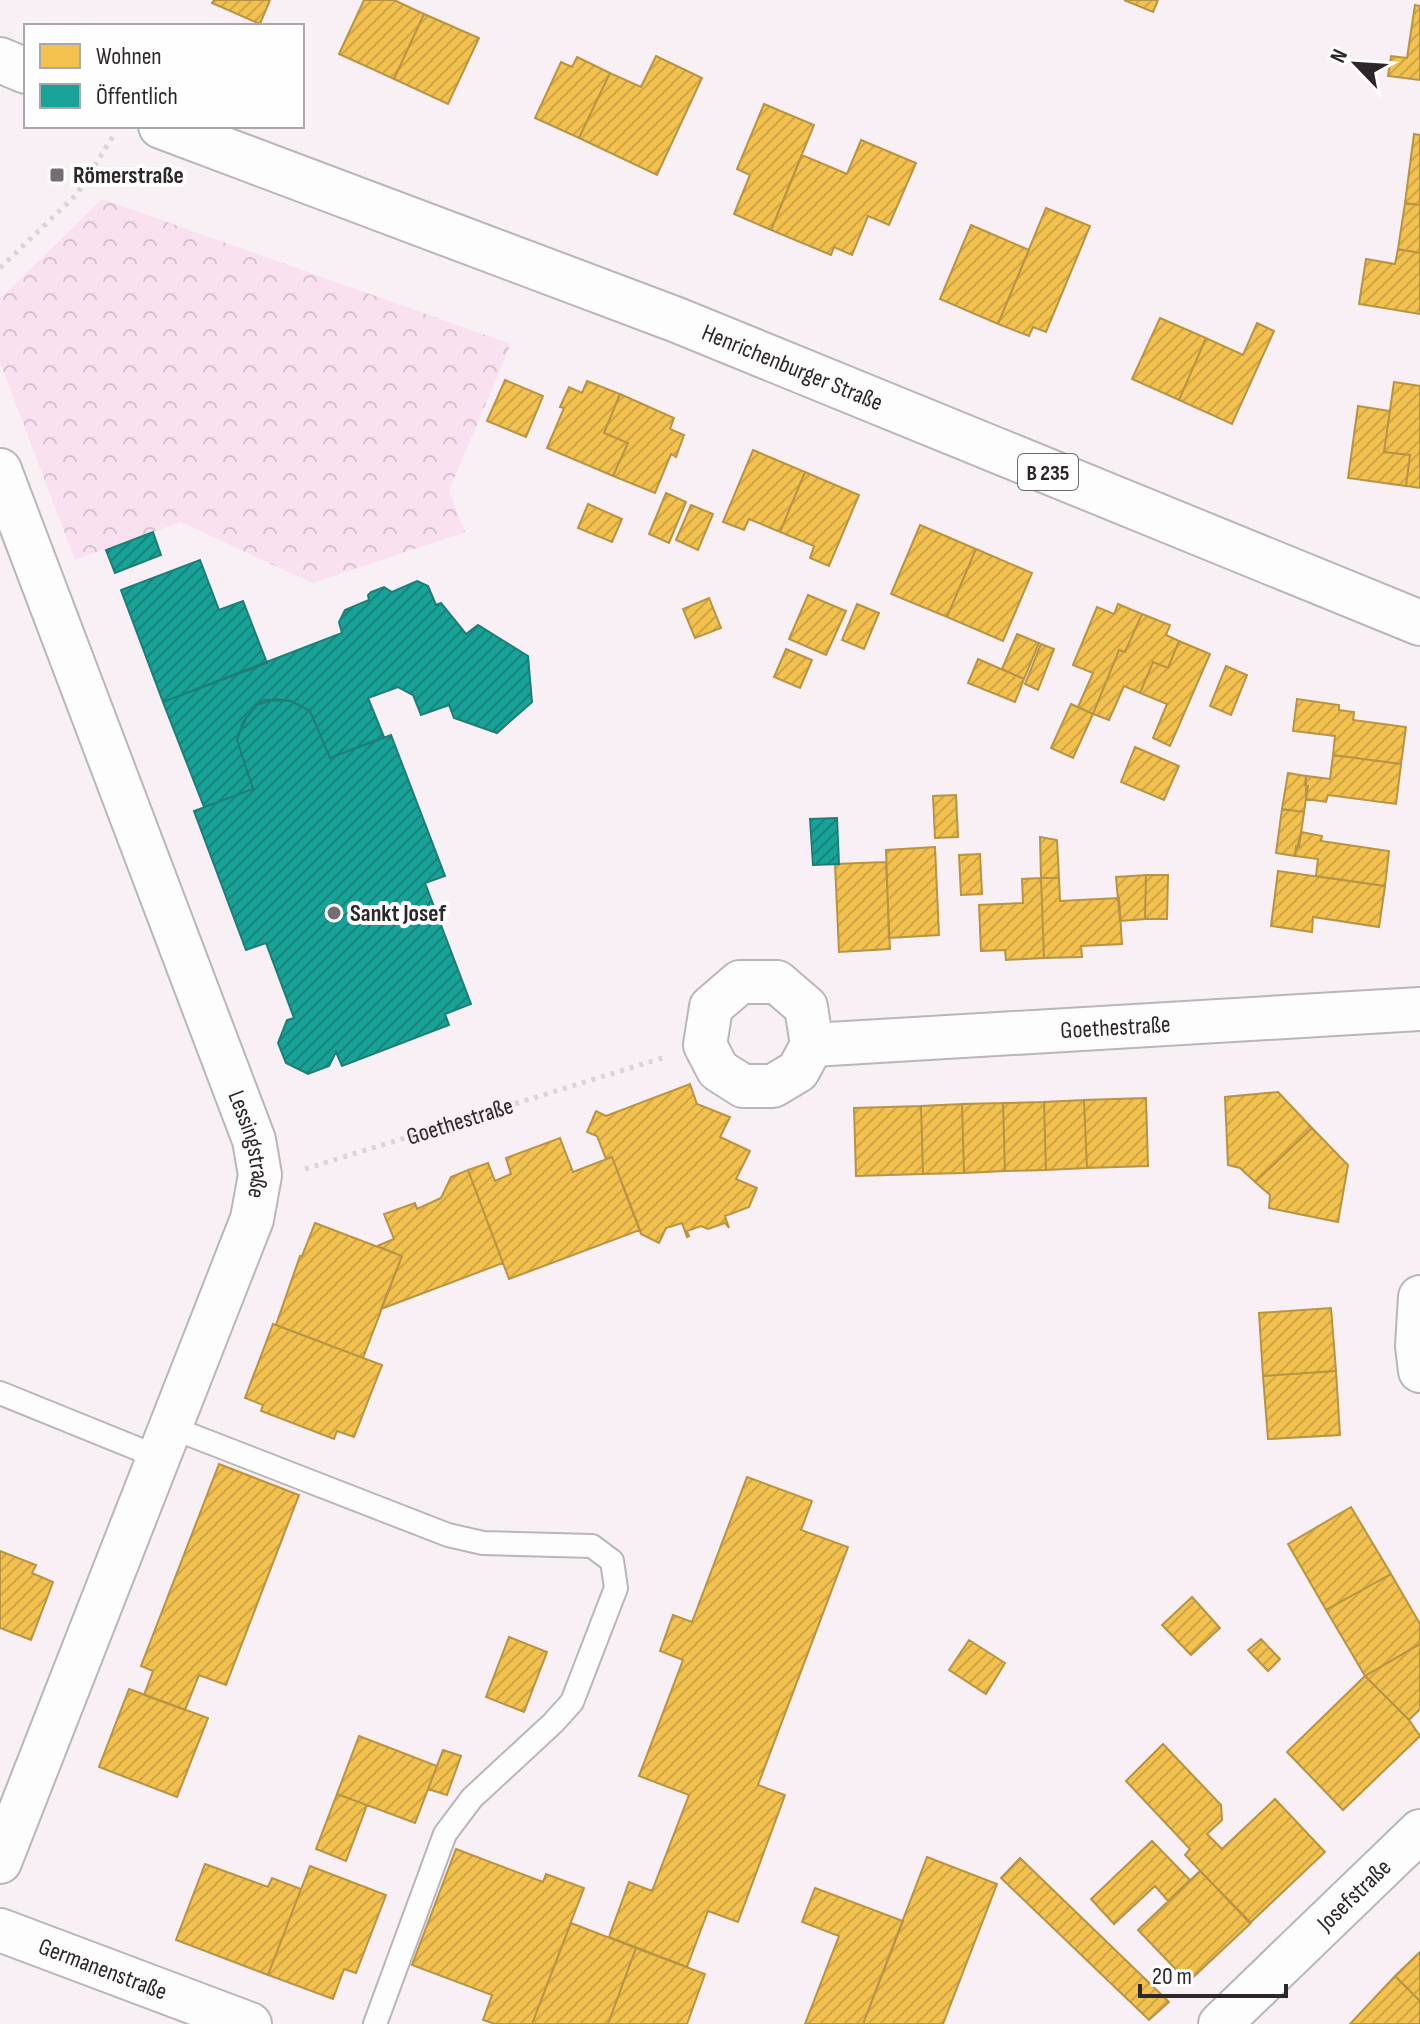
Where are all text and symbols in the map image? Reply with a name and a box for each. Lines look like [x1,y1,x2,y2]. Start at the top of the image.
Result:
legend [24,24,304,128]
north arrow [1316,24,1396,104]
text: Wohnen [96,42,162,71]
text: N [1325,45,1354,67]
text: Öffentlich [96,82,178,111]
place label: Römerstraße [73,161,184,190]
marker: Römerstraße [48,166,66,184]
street label: Henrichenburger Straße [698,318,887,417]
road number: B 235 [1018,454,1078,490]
place label: Sankt Josef [350,899,447,928]
marker: Sankt Josef [325,904,343,922]
street label: Goethestraße [1060,1010,1171,1045]
street label: Lessingstraße [222,1086,274,1201]
street label: Goethestraße [403,1091,517,1152]
street label: Josefstraße [1310,1853,1397,1938]
street label: Germanenstraße [35,1932,171,2006]
scale bar [1140,1948,1286,1998]
text: 20 m [1152,1962,1192,1991]

